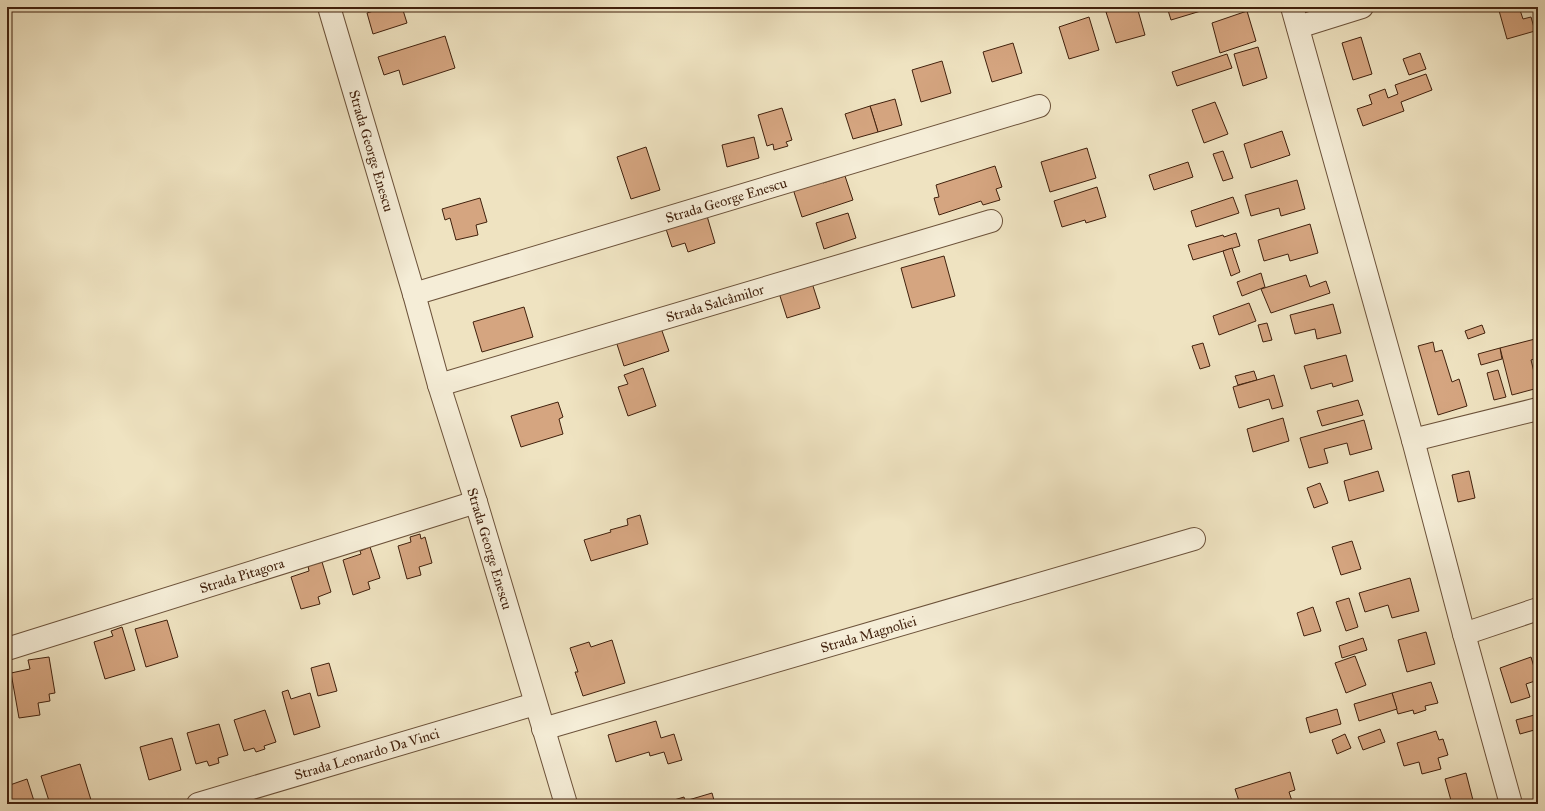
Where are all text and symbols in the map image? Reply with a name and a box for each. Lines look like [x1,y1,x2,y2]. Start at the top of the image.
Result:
street label: Strada George Enescu [346,88,398,214]
street label: Strada George Enescu [663,174,789,226]
street label: Strada Salcâmilor [664,280,767,326]
street label: Strada George Enescu [464,486,516,612]
street label: Strada Pitagora [197,554,286,597]
street label: Strada Magnoliei [819,612,918,656]
street label: Strada Leonardo Da Vinci [292,724,441,783]

